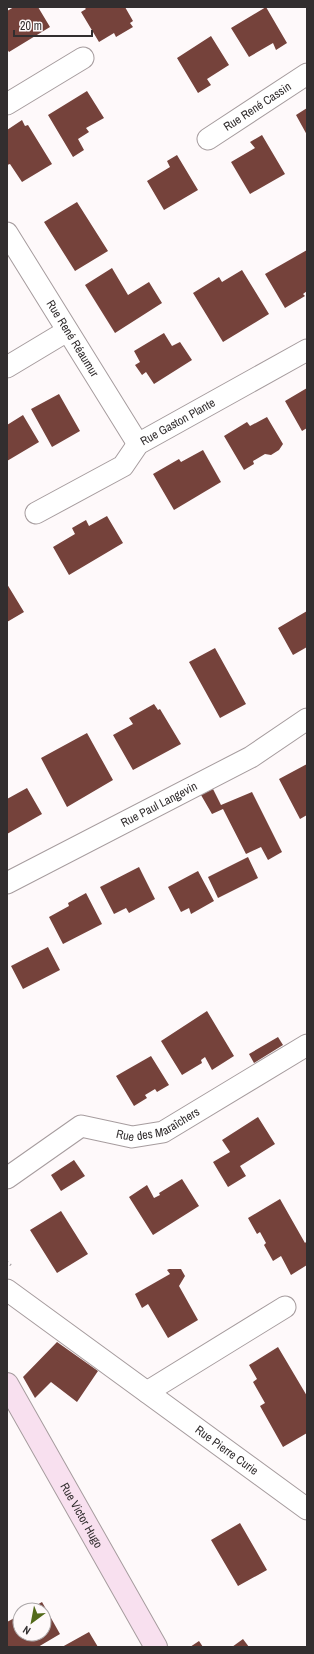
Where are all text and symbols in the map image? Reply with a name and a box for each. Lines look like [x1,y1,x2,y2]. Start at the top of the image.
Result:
scale bar [14,12,92,38]
text: 20 m [20,18,42,34]
street label: Rue René Cassin [220,79,294,135]
street label: Rue René Réaumur [42,297,103,380]
street label: Rue Gaston Plante [137,395,218,449]
street label: Rue Paul Langevin [118,778,200,831]
street label: Rue des Maraîchers [115,1104,203,1145]
street label: Rue Pierre Curie [192,1422,262,1479]
street label: Rue Victor Hugo [57,1480,106,1551]
north arrow [12,1602,52,1642]
text: N [20,1623,33,1638]

